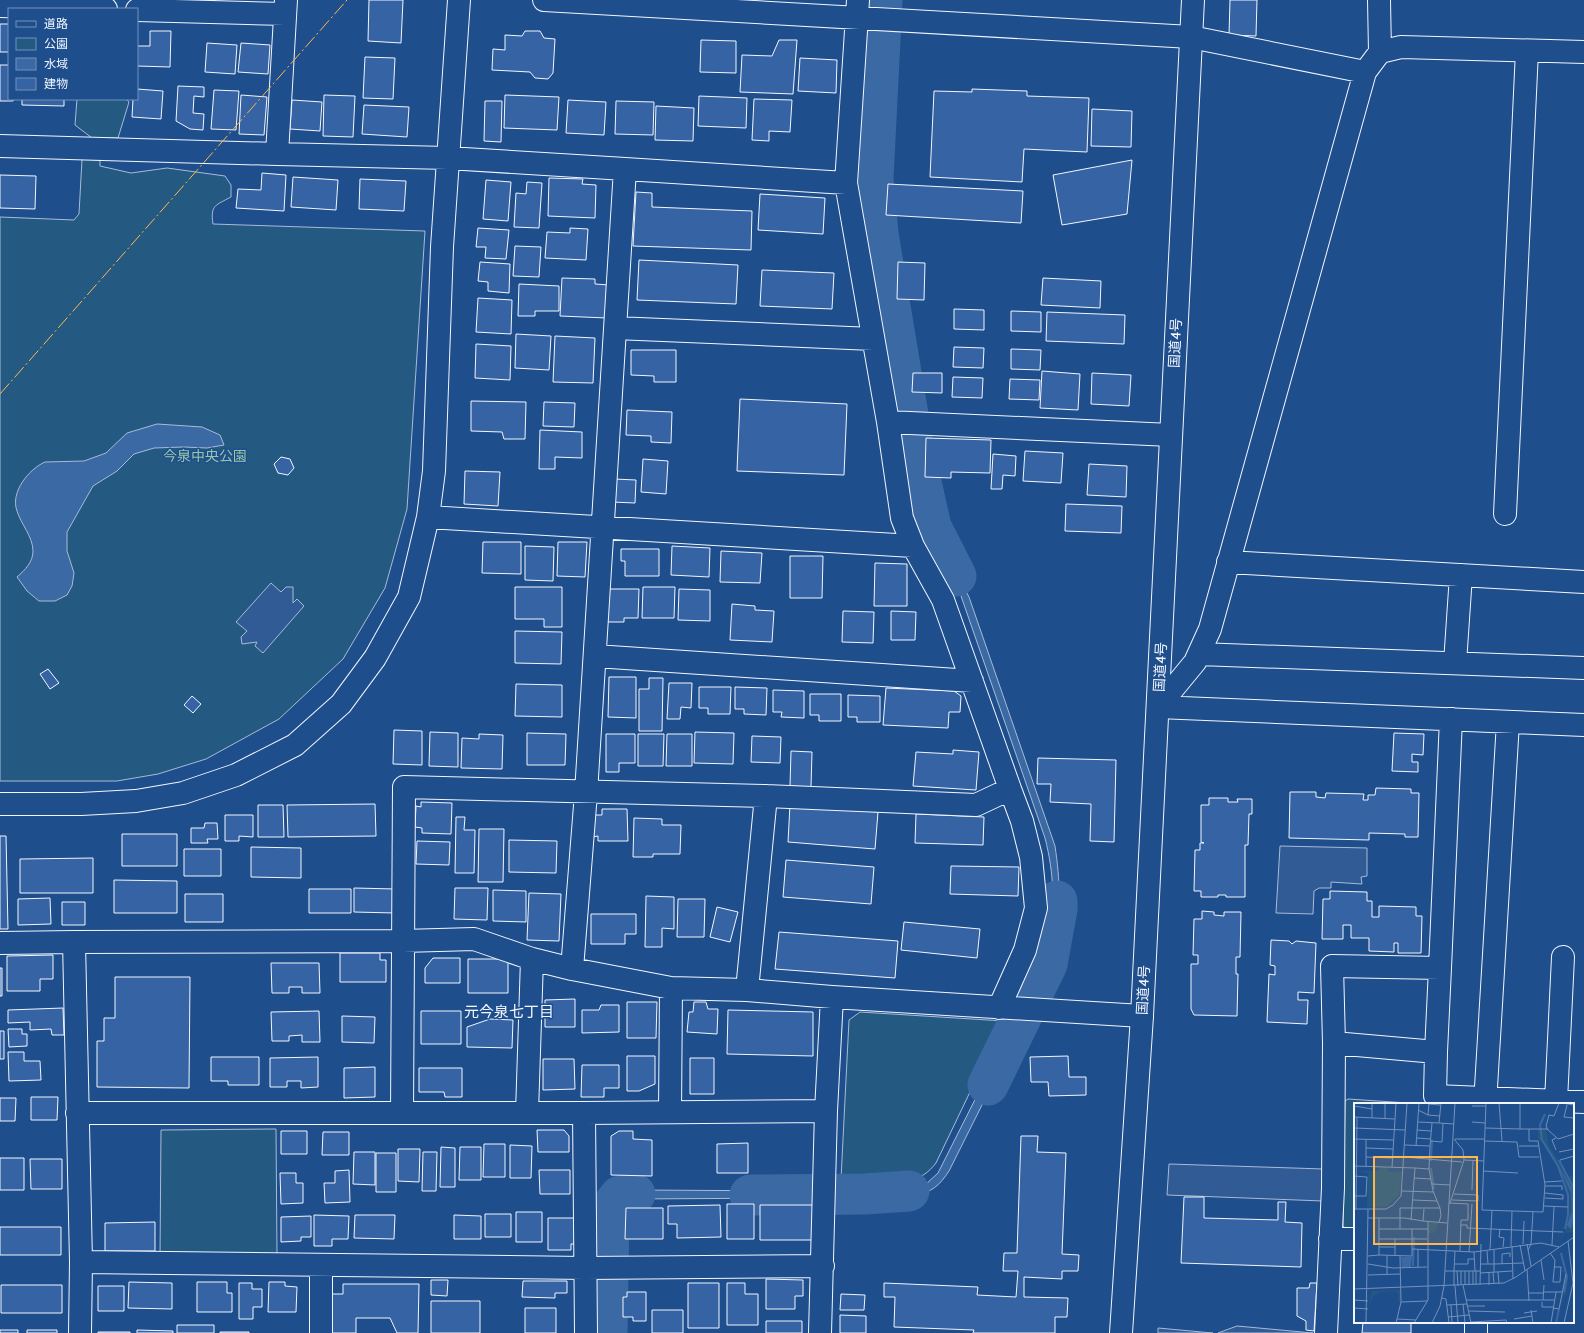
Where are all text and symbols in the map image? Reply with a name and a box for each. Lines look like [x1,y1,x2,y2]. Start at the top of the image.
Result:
legend [8,8,138,100]
text: 道路 [44,16,68,31]
text: 公園 [44,36,68,51]
text: 水域 [44,56,68,71]
text: 建物 [44,76,68,91]
street label: 国道4号 [1165,318,1185,368]
park label: 今泉中央公園 [163,447,247,465]
street label: 国道4号 [1150,642,1170,692]
street label: 国道4号 [1133,965,1153,1015]
district label: 元今泉七丁目 [464,1003,554,1021]
inset map [1354,1103,1574,1323]

